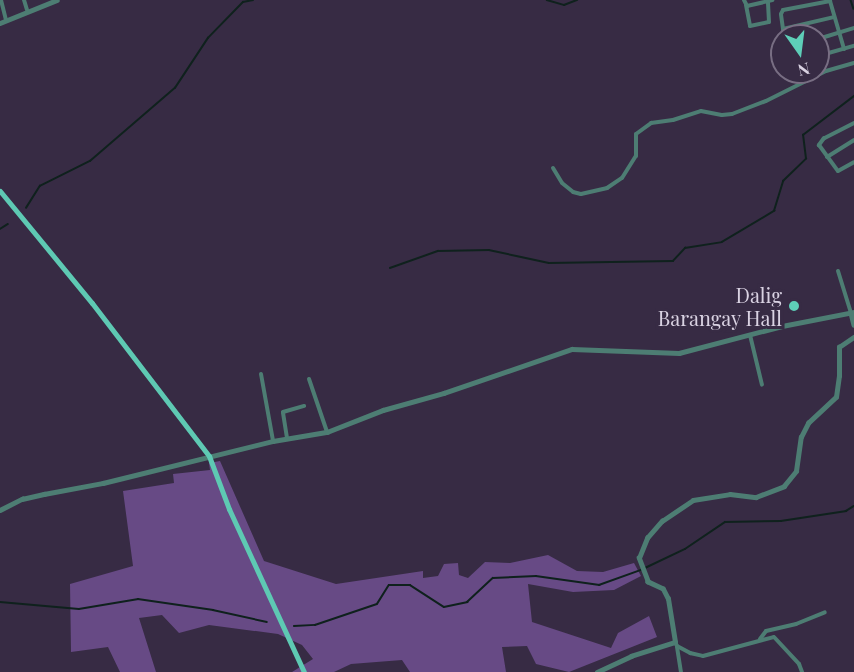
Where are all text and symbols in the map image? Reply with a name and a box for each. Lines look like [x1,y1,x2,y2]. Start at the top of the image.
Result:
north arrow [770,24,830,84]
text: N [796,58,812,82]
place label: Dalig Barangay Hall [657,282,782,329]
marker: Dalig Barangay Hall [787,299,801,313]

